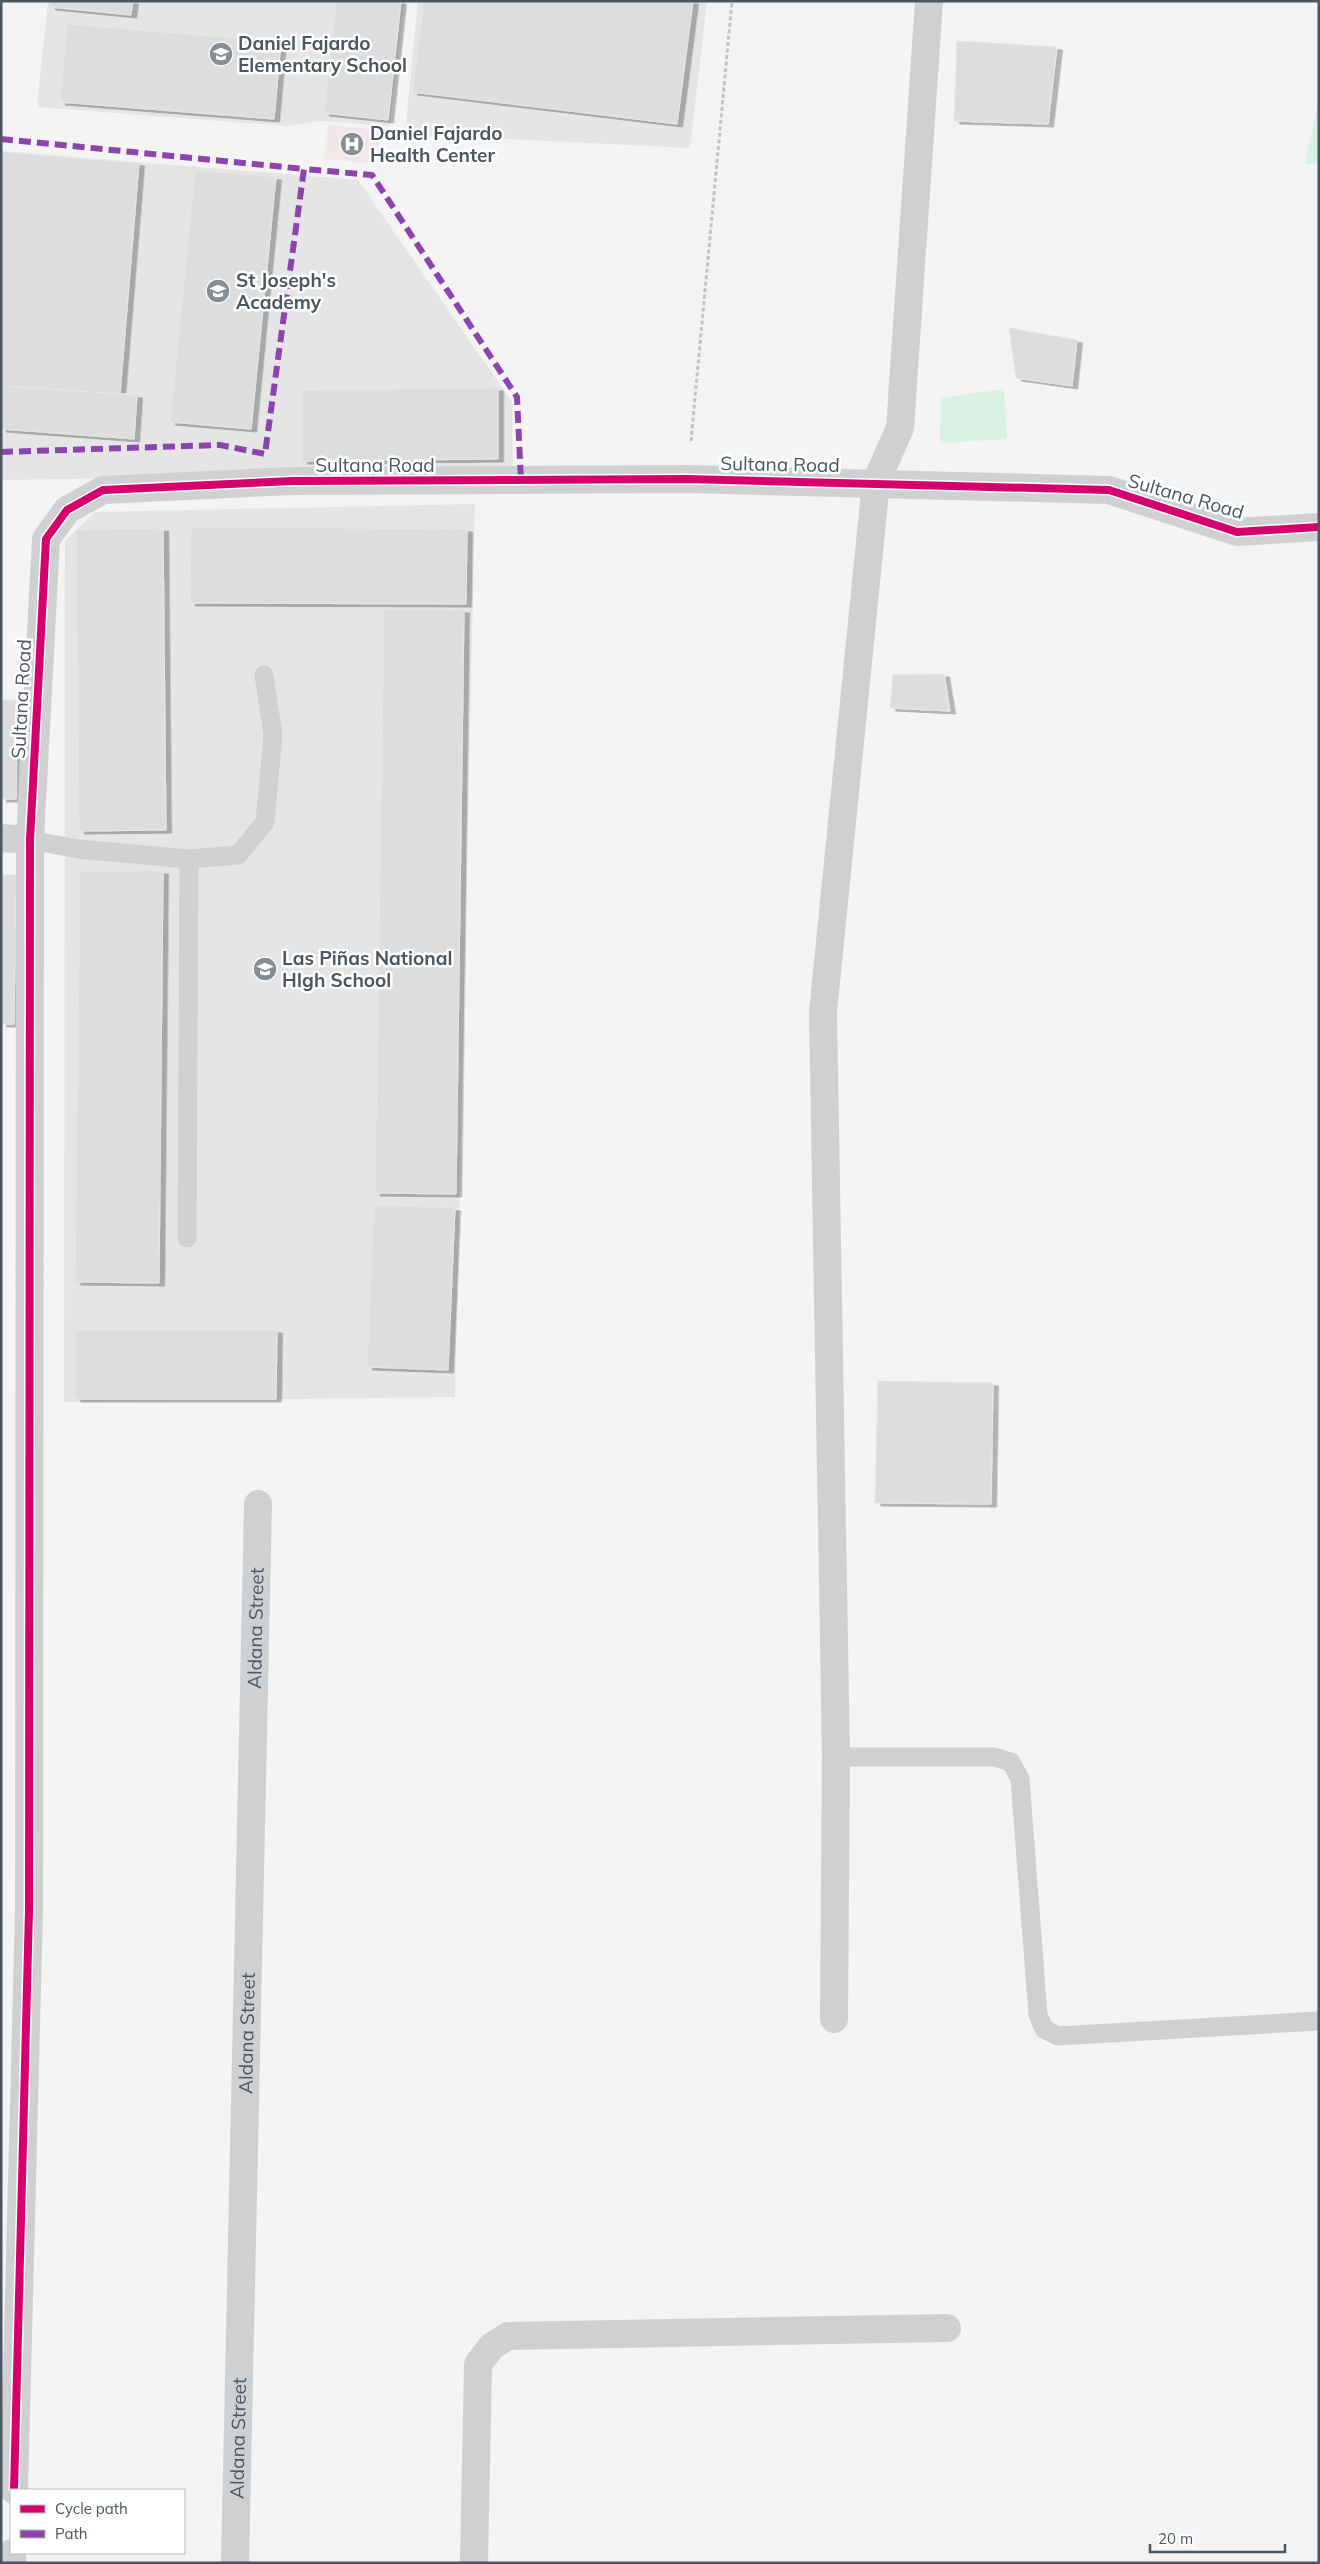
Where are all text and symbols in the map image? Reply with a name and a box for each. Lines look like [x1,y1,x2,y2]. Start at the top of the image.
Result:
place label: Daniel Fajardo Elementary School [238,31,407,77]
school or university icon: Daniel Fajardo Elementary School [208,41,234,67]
place label: Daniel Fajardo Health Center [370,121,503,167]
hospital icon: Daniel Fajardo Health Center [339,131,365,157]
place label: St Joseph's Academy [236,268,336,314]
school or university icon: St Joseph's Academy [205,278,231,304]
street label: Sultana Road [720,451,840,477]
street label: Sultana Road [315,453,435,477]
street label: Sultana Road [1125,468,1247,524]
street label: Sultana Road [6,639,36,759]
place label: Las Piñas National HIgh School [282,946,452,992]
school or university icon: Las Piñas National HIgh School [252,956,278,982]
street label: Aldana Street [242,1567,269,1689]
street label: Aldana Street [233,1972,260,2094]
street label: Aldana Street [224,2377,251,2499]
legend [10,2489,185,2554]
text: Cycle path [55,2499,128,2518]
scale bar [1150,2522,1285,2554]
text: Path [55,2524,87,2543]
text: 20 m [1158,2529,1193,2548]

